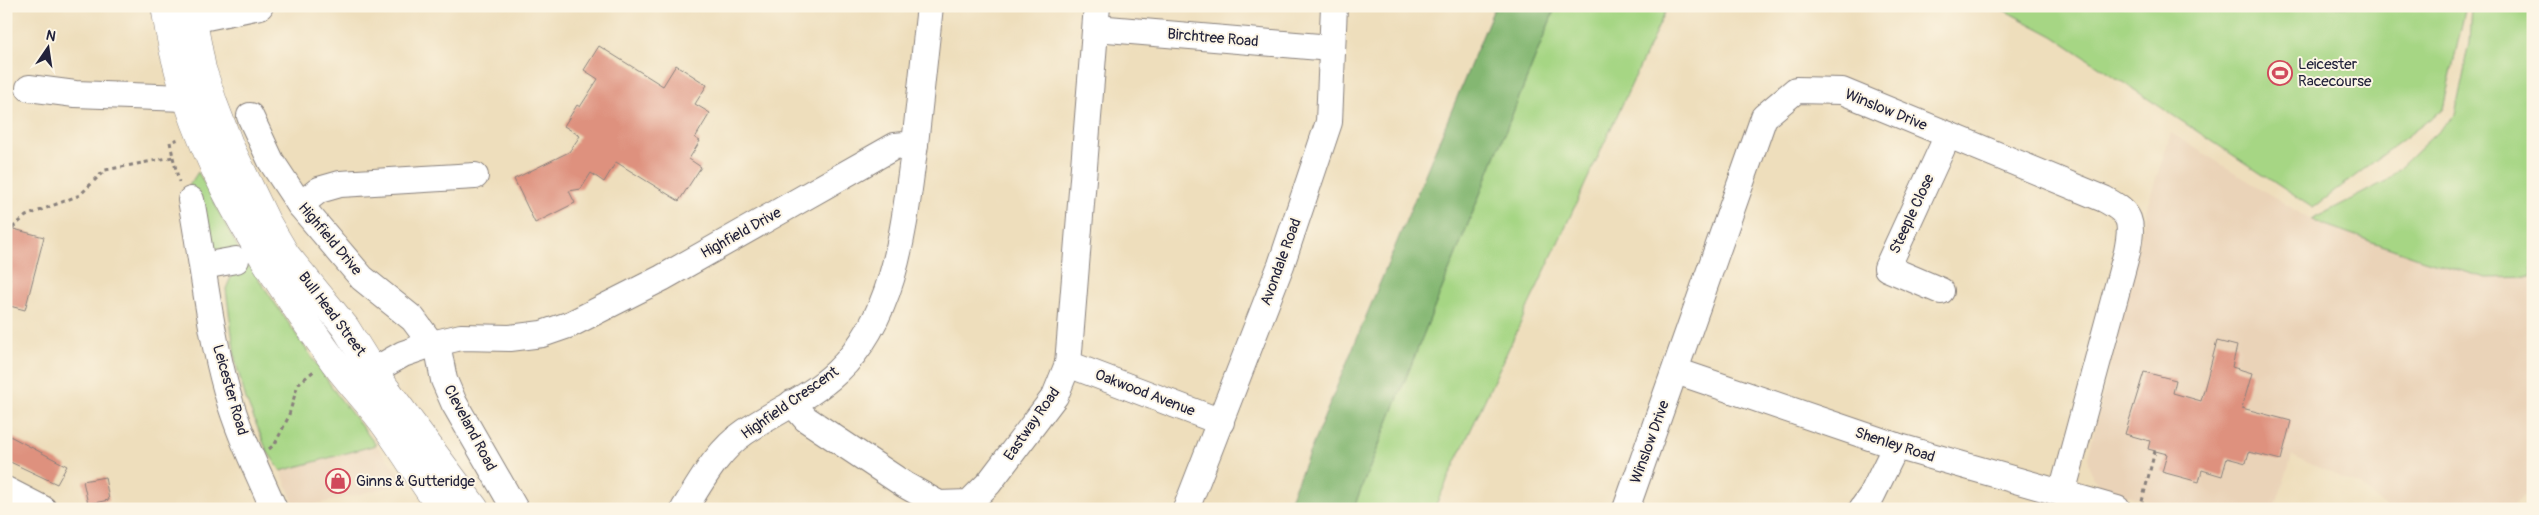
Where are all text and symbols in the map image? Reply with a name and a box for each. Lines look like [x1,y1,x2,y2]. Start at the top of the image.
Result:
north arrow [22,22,72,72]
street label: Birchtree Road [1167,25,1259,51]
text: N [44,26,57,45]
place label: Leicester Racecourse [2298,55,2372,91]
sports icon: Leicester Racecourse [2267,60,2293,86]
street label: Winslow Drive [1842,85,1930,135]
street label: Steeple Close [1885,171,1939,257]
street label: Highfield Drive [294,199,366,280]
street label: Highfield Drive [697,203,785,263]
street label: Avondale Road [1256,216,1306,308]
street label: Bull Head Street [294,268,371,361]
street label: Leicester Road [208,343,252,437]
street label: Highfield Crescent [738,362,843,444]
street label: Oakwood Avenue [1092,365,1198,421]
street label: Cleveland Road [439,382,501,474]
street label: Eastway Road [1000,384,1064,464]
street label: Winslow Drive [1626,397,1674,486]
street label: Shenley Road [1853,423,1937,467]
shop icon: Ginns & Gutteridge [325,468,351,494]
place label: Ginns & Gutteridge [356,472,476,491]

